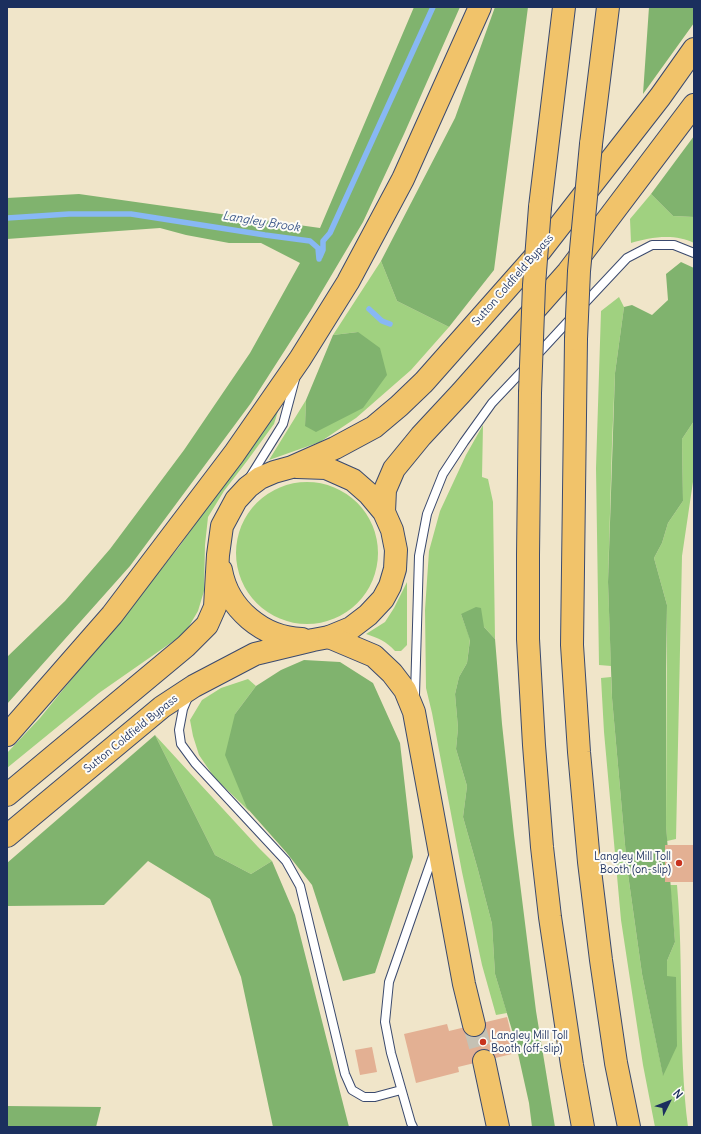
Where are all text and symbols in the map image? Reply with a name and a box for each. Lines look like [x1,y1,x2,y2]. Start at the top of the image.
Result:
water label: Langley Brook [221,209,301,235]
street label: Sutton Coldfield Bypass [470,232,556,328]
street label: Sutton Coldfield Bypass [81,692,181,776]
place label: Langley Mill Toll Booth (on-slip) [594,850,671,876]
marker: Langley Mill Toll Booth (on-slip) [674,858,684,868]
place label: Langley Mill Toll Booth (off-slip) [491,1029,568,1055]
marker: Langley Mill Toll Booth (off-slip) [478,1037,488,1047]
north arrow [649,1082,689,1122]
text: N [670,1086,686,1101]

